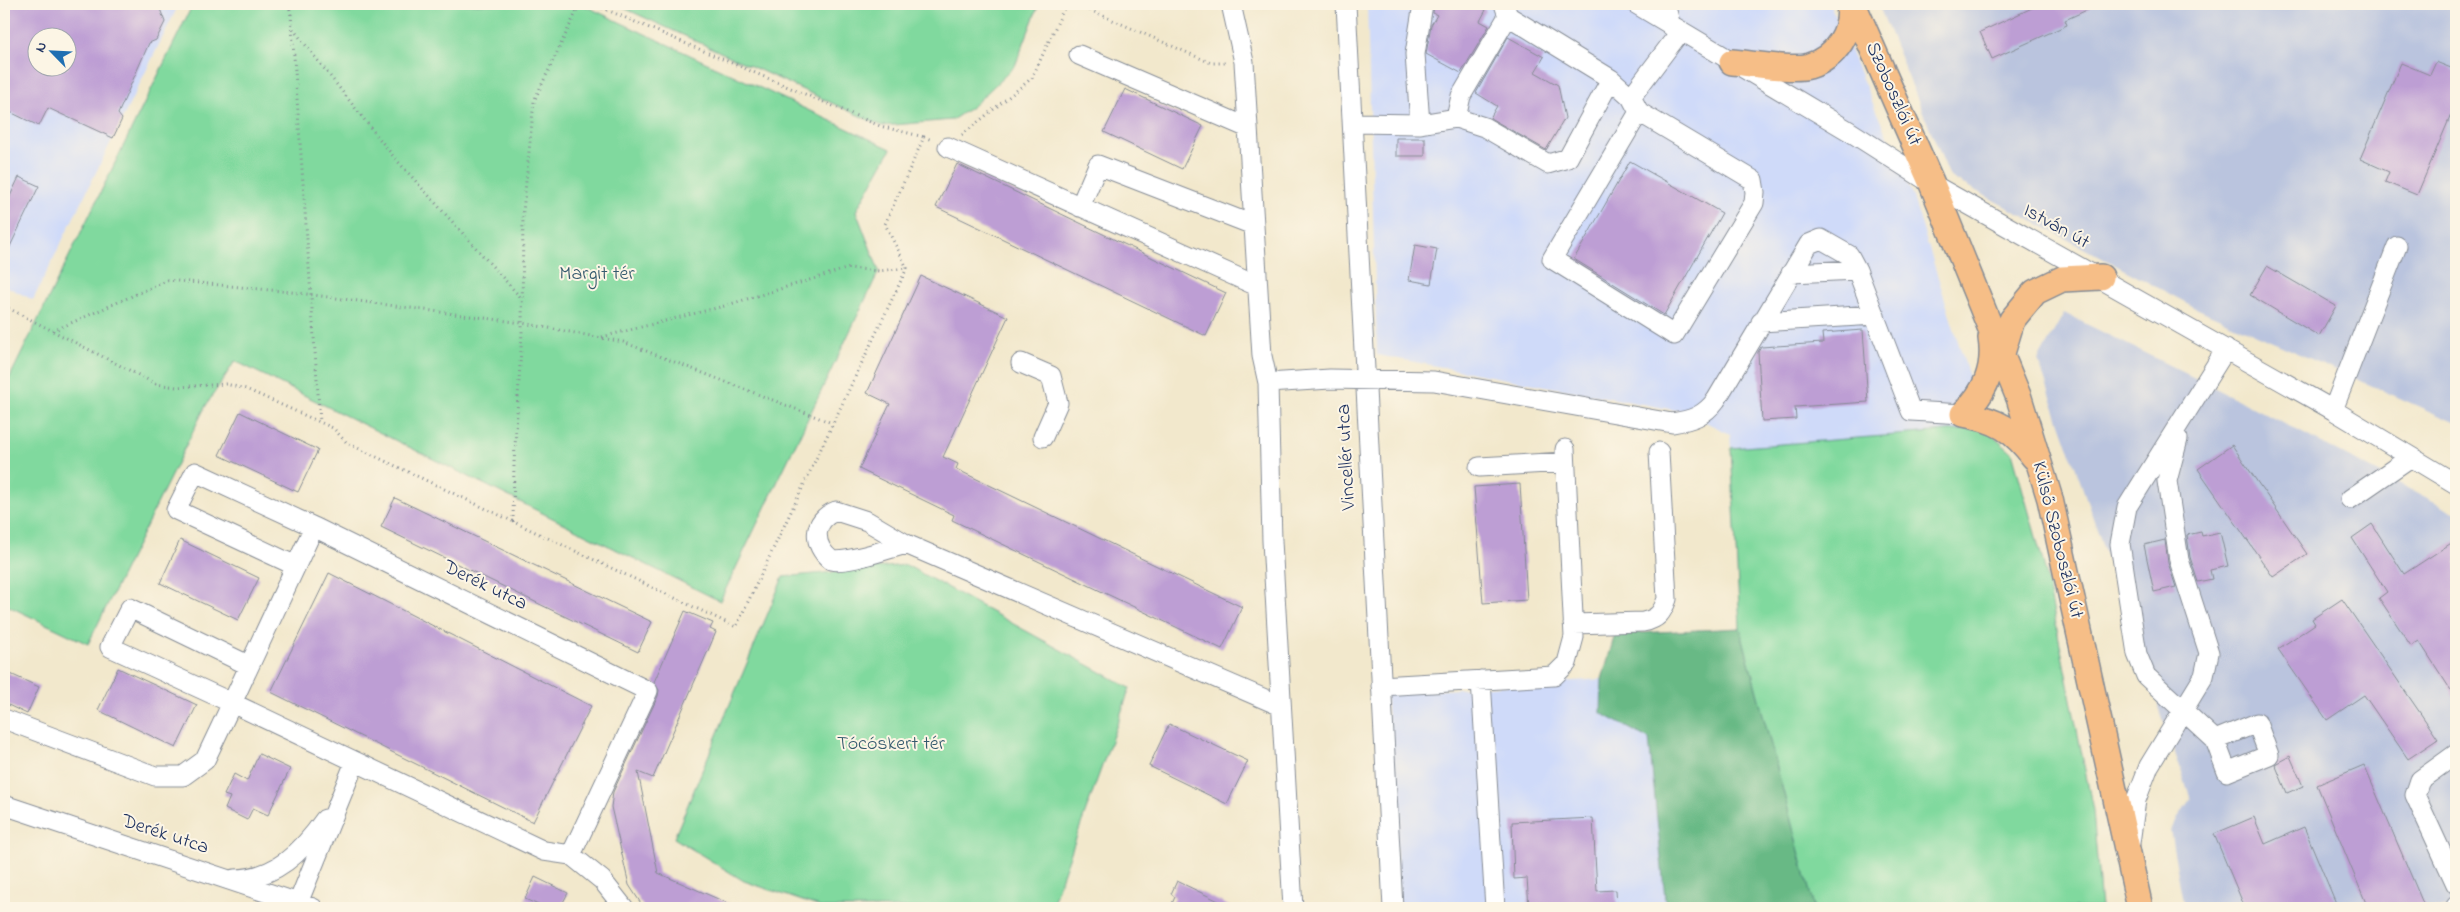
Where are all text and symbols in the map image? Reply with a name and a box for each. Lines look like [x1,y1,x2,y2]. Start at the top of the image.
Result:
north arrow [28,28,78,78]
street label: Szoboszlói út [1857,37,1929,151]
text: N [30,39,53,56]
street label: István út [2017,197,2095,257]
park label: Margit tér [559,260,635,290]
street label: Vincellér utca [1330,403,1364,512]
street label: Külső Szoboszlói út [2023,458,2091,622]
street label: Derék utca [437,553,532,619]
park label: Tócóskert tér [837,730,946,759]
street label: Derék utca [117,807,212,863]

